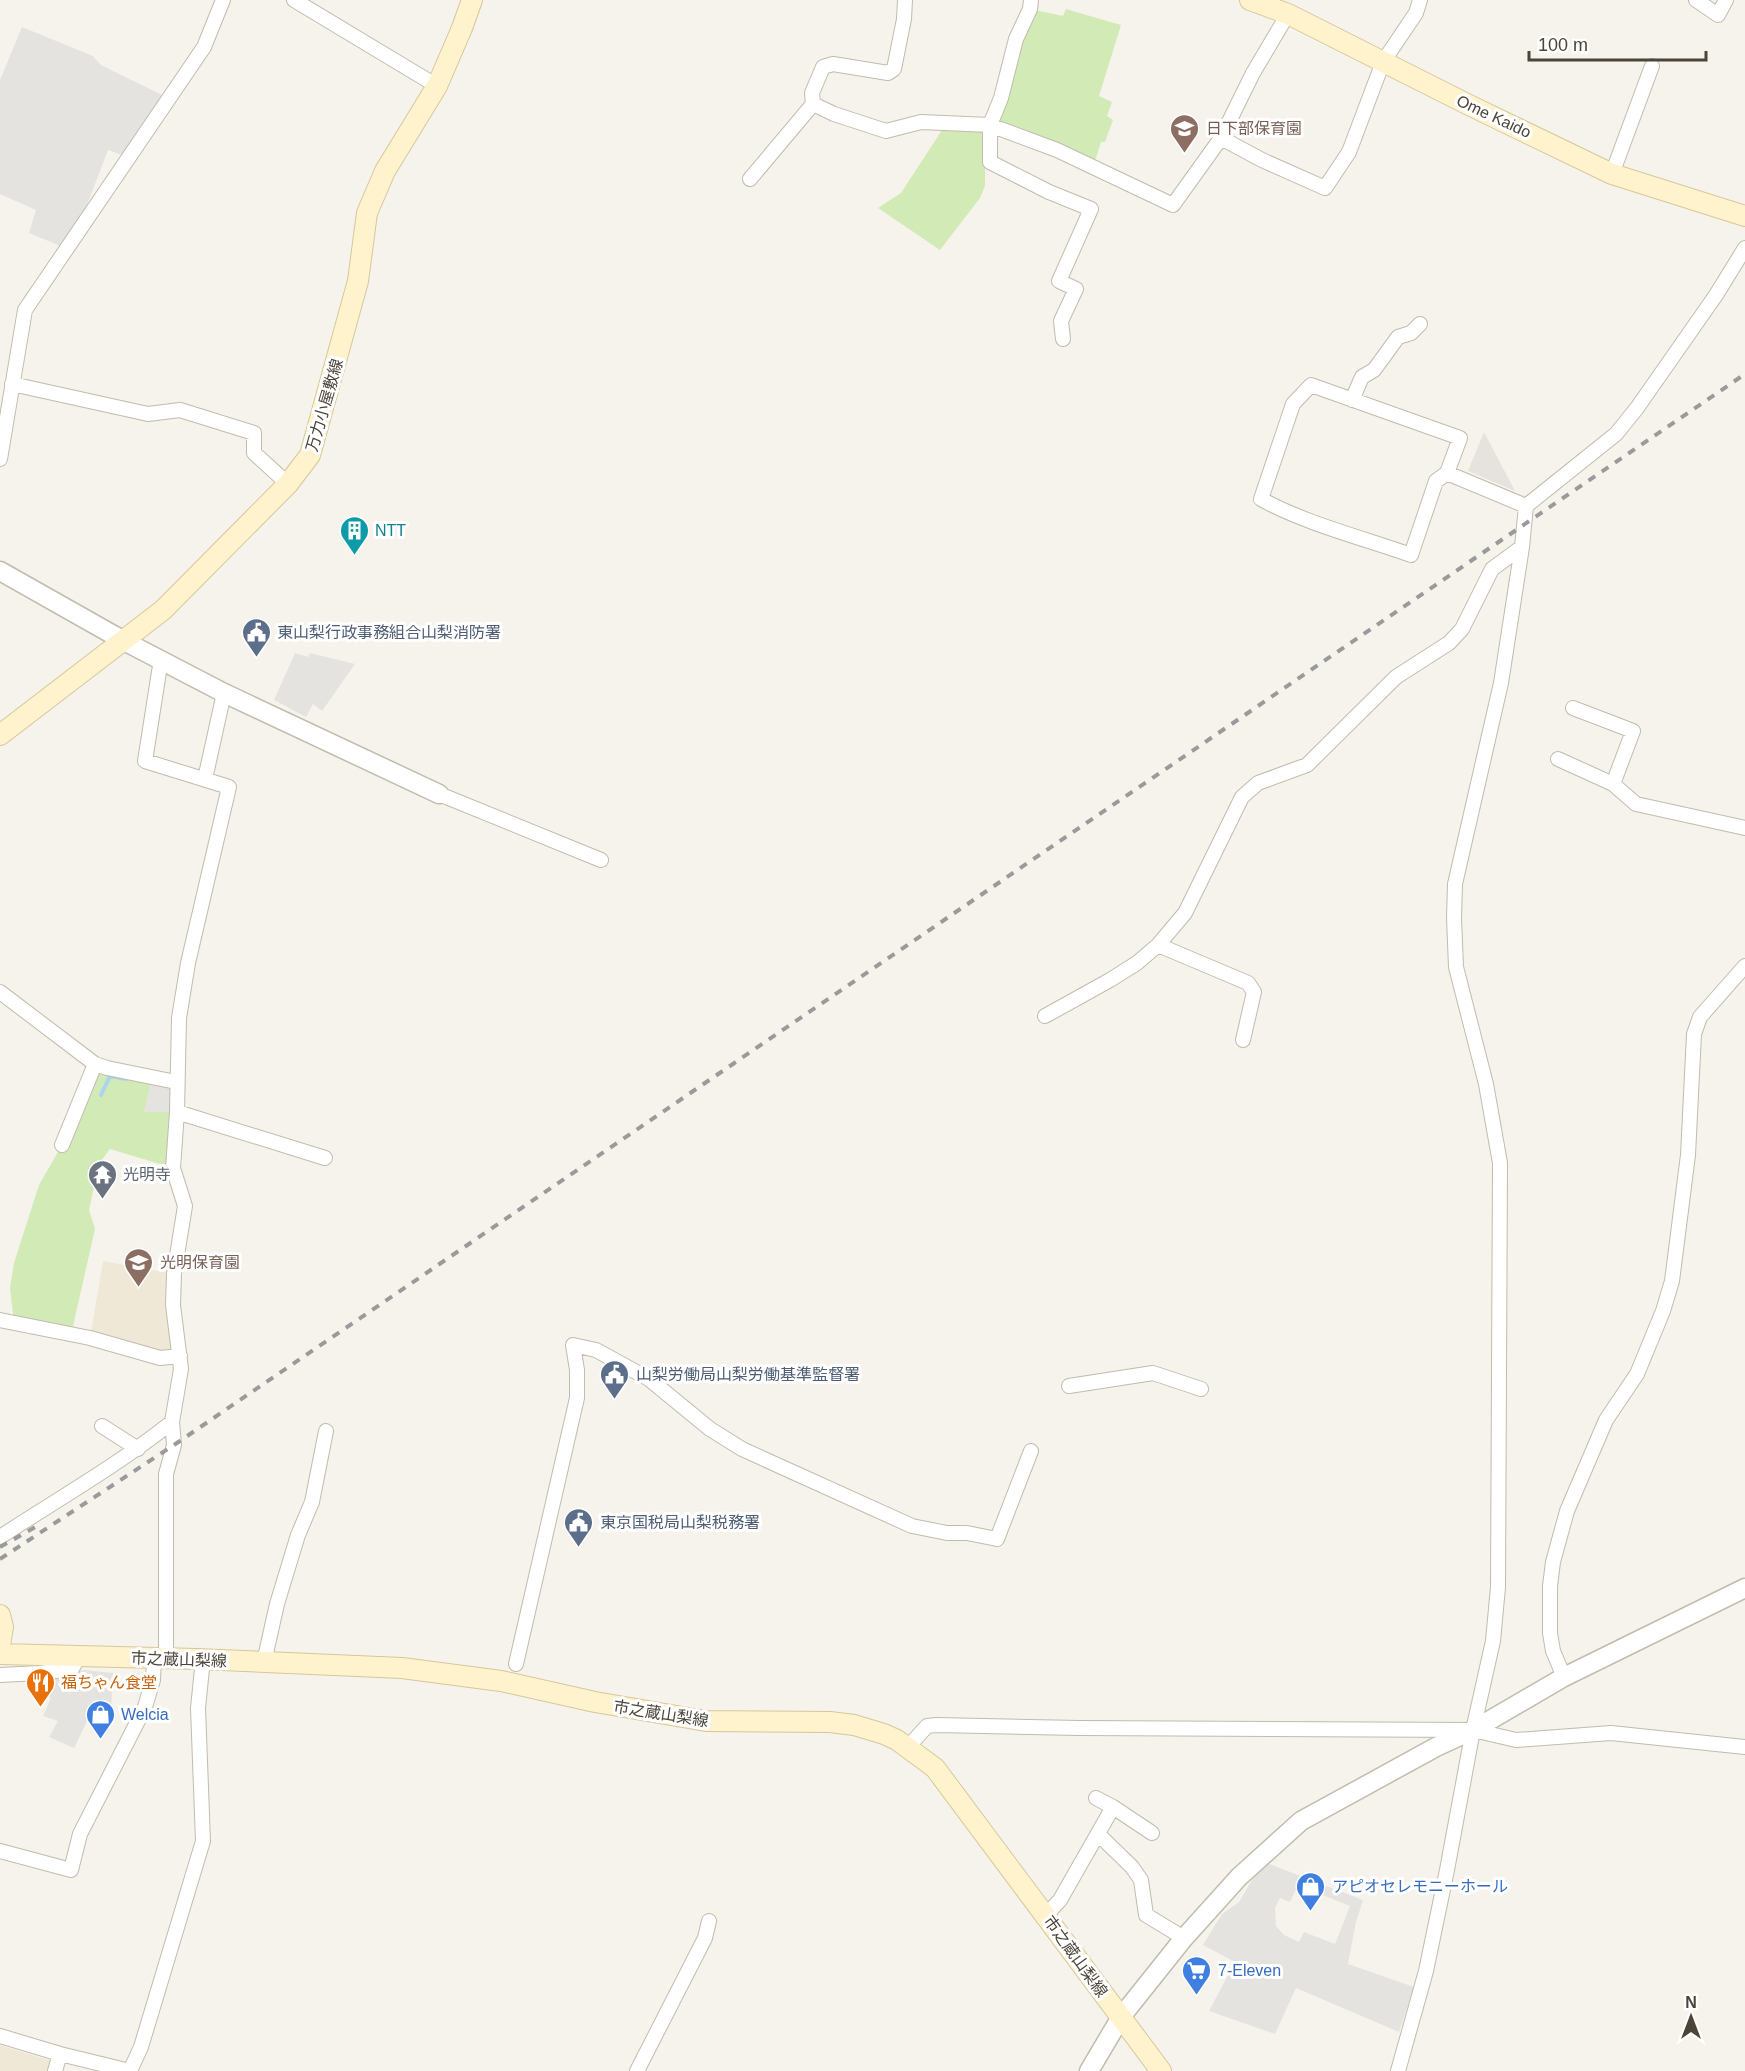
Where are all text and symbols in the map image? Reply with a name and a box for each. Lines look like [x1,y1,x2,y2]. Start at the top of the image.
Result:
scale bar [1529,24,1706,62]
text: 100 m [1538,35,1588,55]
street label: Ome Kaido [1454,92,1534,141]
school or university icon: 日下部保育園 [1169,112,1201,154]
place label: 日下部保育園 [1206,120,1302,137]
street label: 万力小屋敷線 [303,357,346,454]
building icon: NTT [338,514,370,556]
place label: NTT [375,522,406,539]
public building icon: 東山梨行政事務組合山梨消防署 [240,616,272,658]
place label: 東山梨行政事務組合山梨消防署 [277,624,501,641]
temple icon: 光明寺 [86,1158,118,1200]
place label: 光明寺 [123,1166,171,1183]
school or university icon: 光明保育園 [123,1246,155,1288]
place label: 光明保育園 [160,1254,240,1271]
public building icon: 山梨労働局山梨労働基準監督署 [599,1358,631,1400]
place label: 山梨労働局山梨労働基準監督署 [636,1366,860,1383]
public building icon: 東京国税局山梨税務署 [563,1506,595,1548]
place label: 東京国税局山梨税務署 [600,1514,760,1531]
street label: 市之蔵山梨線 [131,1649,227,1670]
restaurant icon: 福ちゃん食堂 [24,1666,56,1708]
place label: 福ちゃん食堂 [61,1674,157,1691]
shop icon: Welcia [84,1698,116,1740]
street label: 市之蔵山梨線 [612,1698,710,1729]
place label: Welcia [121,1706,169,1723]
shop icon: アピオセレモニーホール [1295,1870,1327,1912]
place label: アピオセレモニーホール [1332,1878,1508,1895]
street label: 市之蔵山梨線 [1041,1912,1111,2000]
supermarket icon: 7-Eleven [1181,1954,1213,1996]
place label: 7-Eleven [1218,1962,1281,1979]
north arrow [1661,1987,1721,2047]
text: N [1685,1994,1697,2011]

